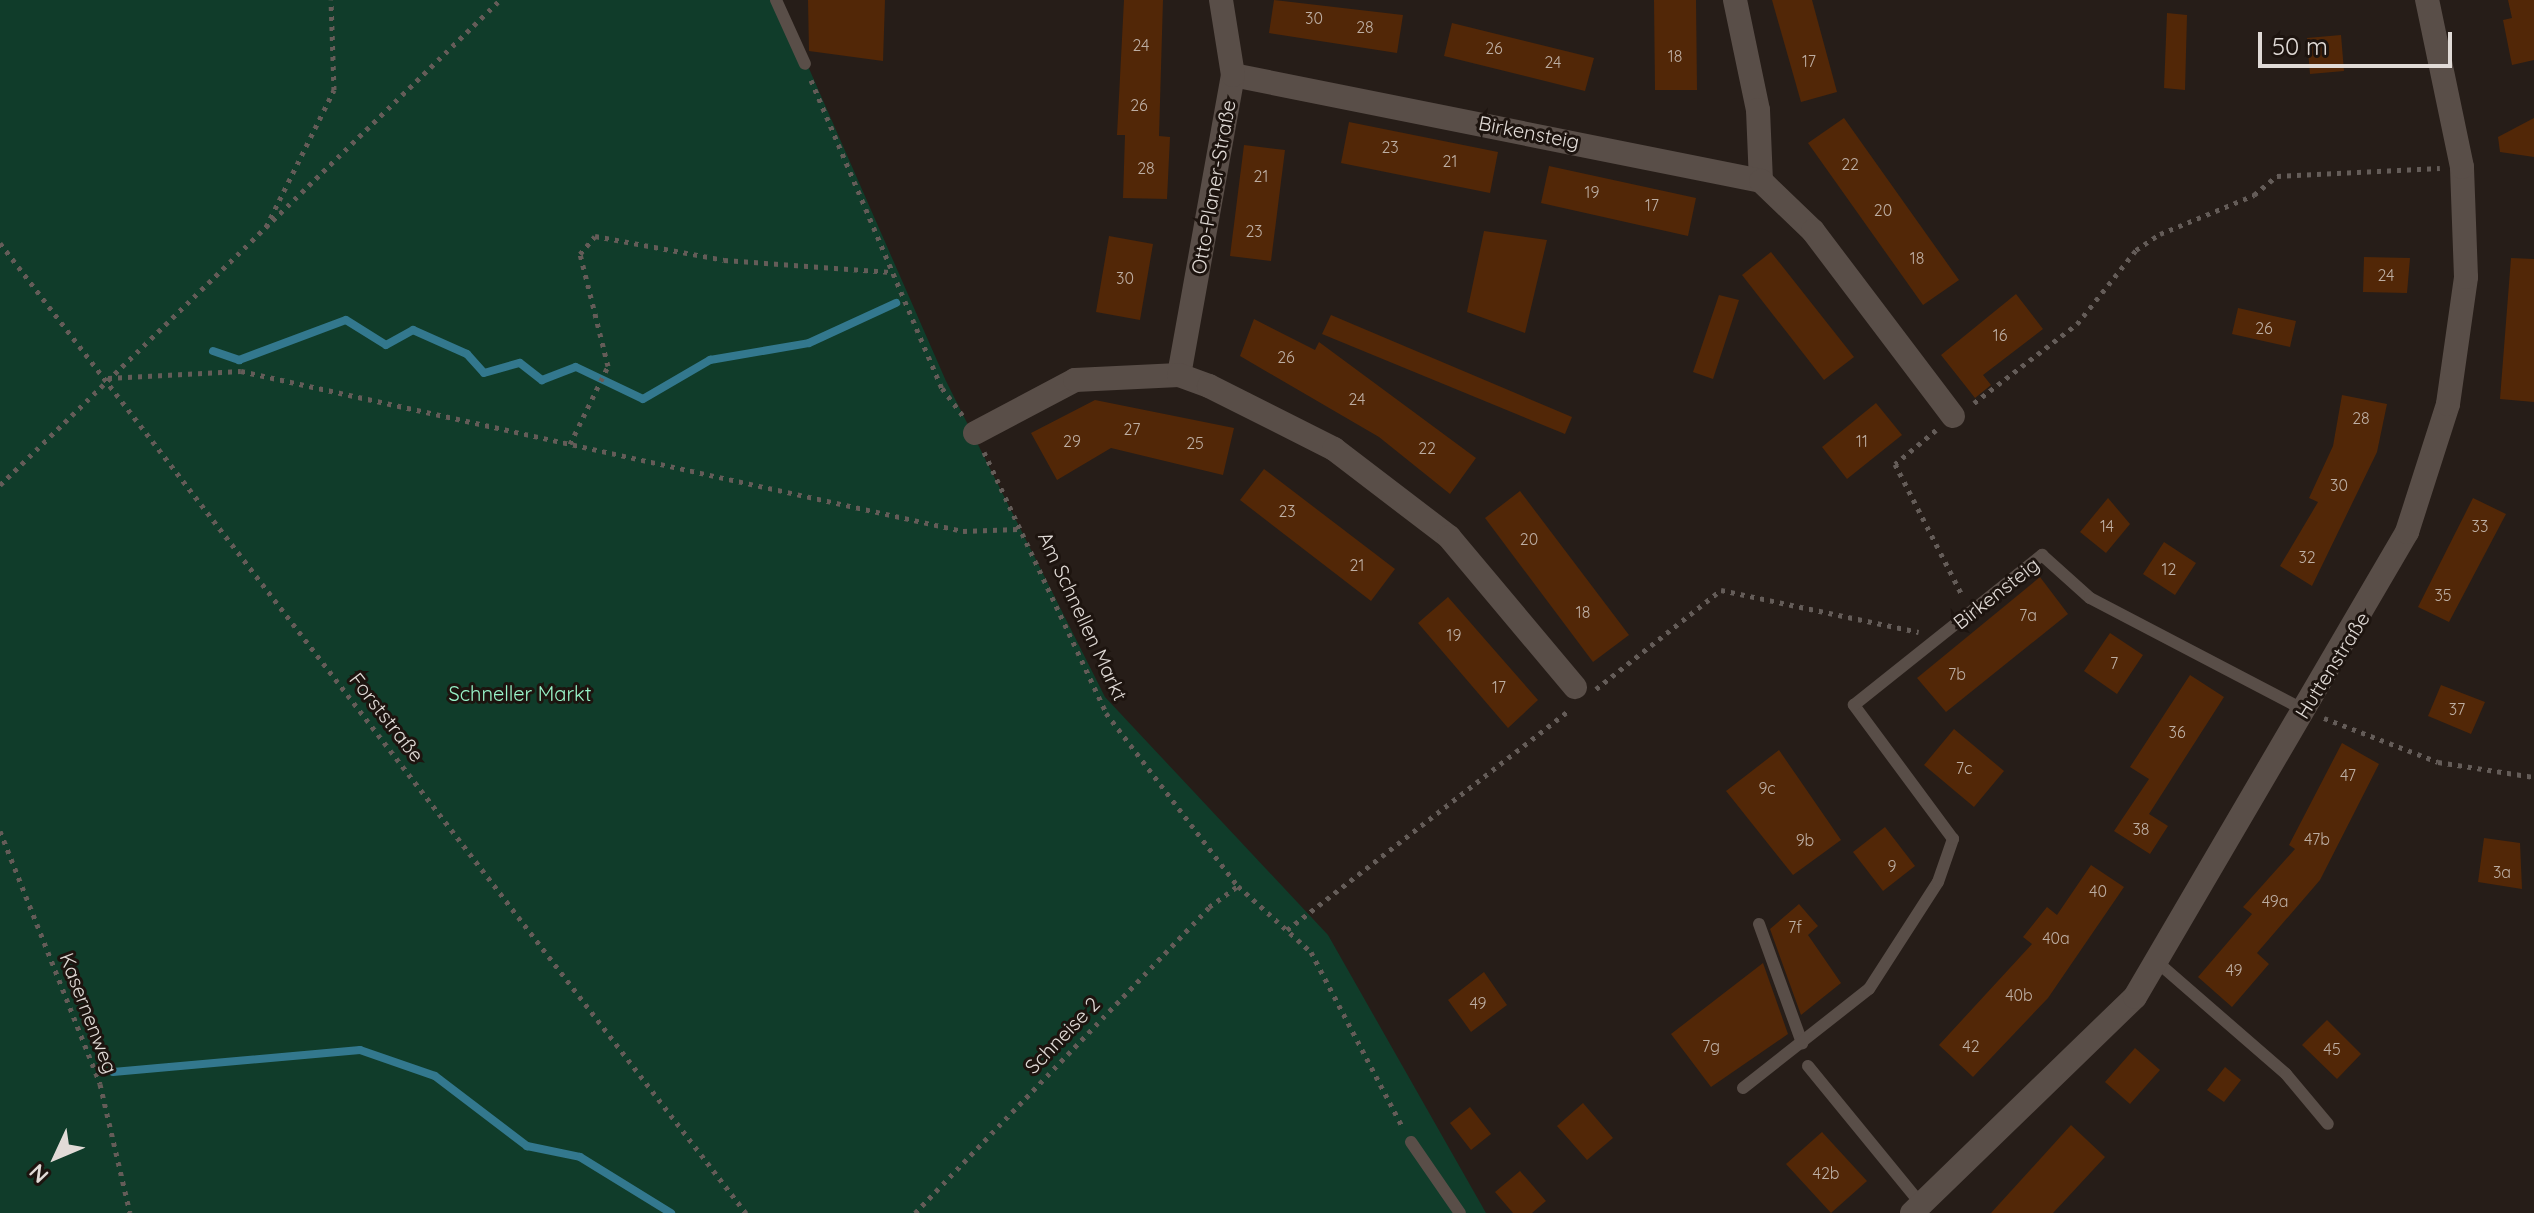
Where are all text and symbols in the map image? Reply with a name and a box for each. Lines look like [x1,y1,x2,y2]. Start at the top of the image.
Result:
house number: 30 [1305,8,1323,28]
scale bar [2262,16,2456,66]
house number: 28 [1356,17,1374,37]
text: 50 m [2272,31,2328,61]
house number: 24 [1132,35,1150,55]
house number: 26 [1485,38,1503,58]
house number: 18 [1668,46,1682,66]
house number: 17 [1802,51,1816,71]
house number: 24 [1544,52,1562,72]
house number: 26 [1130,95,1148,115]
street label: Otto-Planer-Straße [1186,98,1240,276]
street label: Birkensteig [1477,110,1581,154]
house number: 23 [1381,137,1399,157]
house number: 21 [1443,151,1457,171]
house number: 22 [1841,154,1859,174]
house number: 28 [1137,158,1155,178]
house number: 21 [1254,166,1268,186]
house number: 19 [1585,182,1599,202]
house number: 17 [1645,195,1659,215]
house number: 20 [1874,200,1892,220]
house number: 23 [1245,221,1263,241]
house number: 18 [1910,248,1924,268]
house number: 24 [2377,265,2395,285]
house number: 30 [1116,268,1134,288]
house number: 26 [2255,318,2273,338]
house number: 16 [1993,325,2007,345]
house number: 26 [1277,347,1295,367]
house number: 24 [1348,389,1366,409]
house number: 28 [2352,408,2370,428]
house number: 27 [1124,419,1140,439]
house number: 29 [1063,431,1081,451]
house number: 11 [1856,431,1868,451]
house number: 25 [1186,433,1204,453]
house number: 22 [1418,438,1436,458]
house number: 30 [2330,475,2348,495]
house number: 23 [1278,501,1296,521]
house number: 14 [2100,516,2114,536]
house number: 33 [2472,516,2488,536]
street label: Am Schnellen Markt [1033,528,1133,704]
house number: 20 [1520,529,1538,549]
house number: 32 [2298,547,2316,567]
street label: Birkensteig [1948,552,2044,634]
house number: 21 [1350,555,1364,575]
house number: 12 [2162,559,2176,579]
house number: 35 [2434,585,2452,605]
house number: 18 [1576,602,1590,622]
house number: 7a [2019,605,2037,625]
street label: Huttenstraße [2290,607,2374,723]
house number: 19 [1447,625,1461,645]
house number: 7 [2110,653,2118,673]
house number: 7b [1948,664,1966,684]
street label: Forststraße [345,668,429,766]
house number: 17 [1492,677,1506,697]
park label: Schneller Markt [448,681,592,705]
house number: 37 [2449,699,2465,719]
house number: 36 [2169,722,2185,742]
house number: 7c [1956,758,1972,778]
house number: 47 [2340,765,2356,785]
house number: 9c [1758,778,1776,798]
house number: 38 [2132,819,2150,839]
house number: 47b [2304,829,2330,849]
house number: 9b [1796,830,1814,850]
house number: 9 [1888,856,1896,876]
house number: 3a [2493,862,2511,882]
house number: 40 [2089,881,2107,901]
house number: 49a [2262,891,2288,911]
house number: 7f [1788,917,1802,937]
house number: 40a [2042,928,2070,948]
street label: Kasernenweg [55,949,123,1077]
house number: 49 [2225,960,2243,980]
house number: 40b [2005,985,2033,1005]
street label: Schneise 2 [1020,992,1104,1078]
house number: 49 [1469,993,1487,1013]
house number: 7g [1702,1036,1720,1056]
house number: 42 [1962,1036,1980,1056]
house number: 45 [2323,1039,2341,1059]
north arrow [16,1117,96,1197]
text: N [23,1158,54,1189]
house number: 42b [1813,1163,1839,1183]

